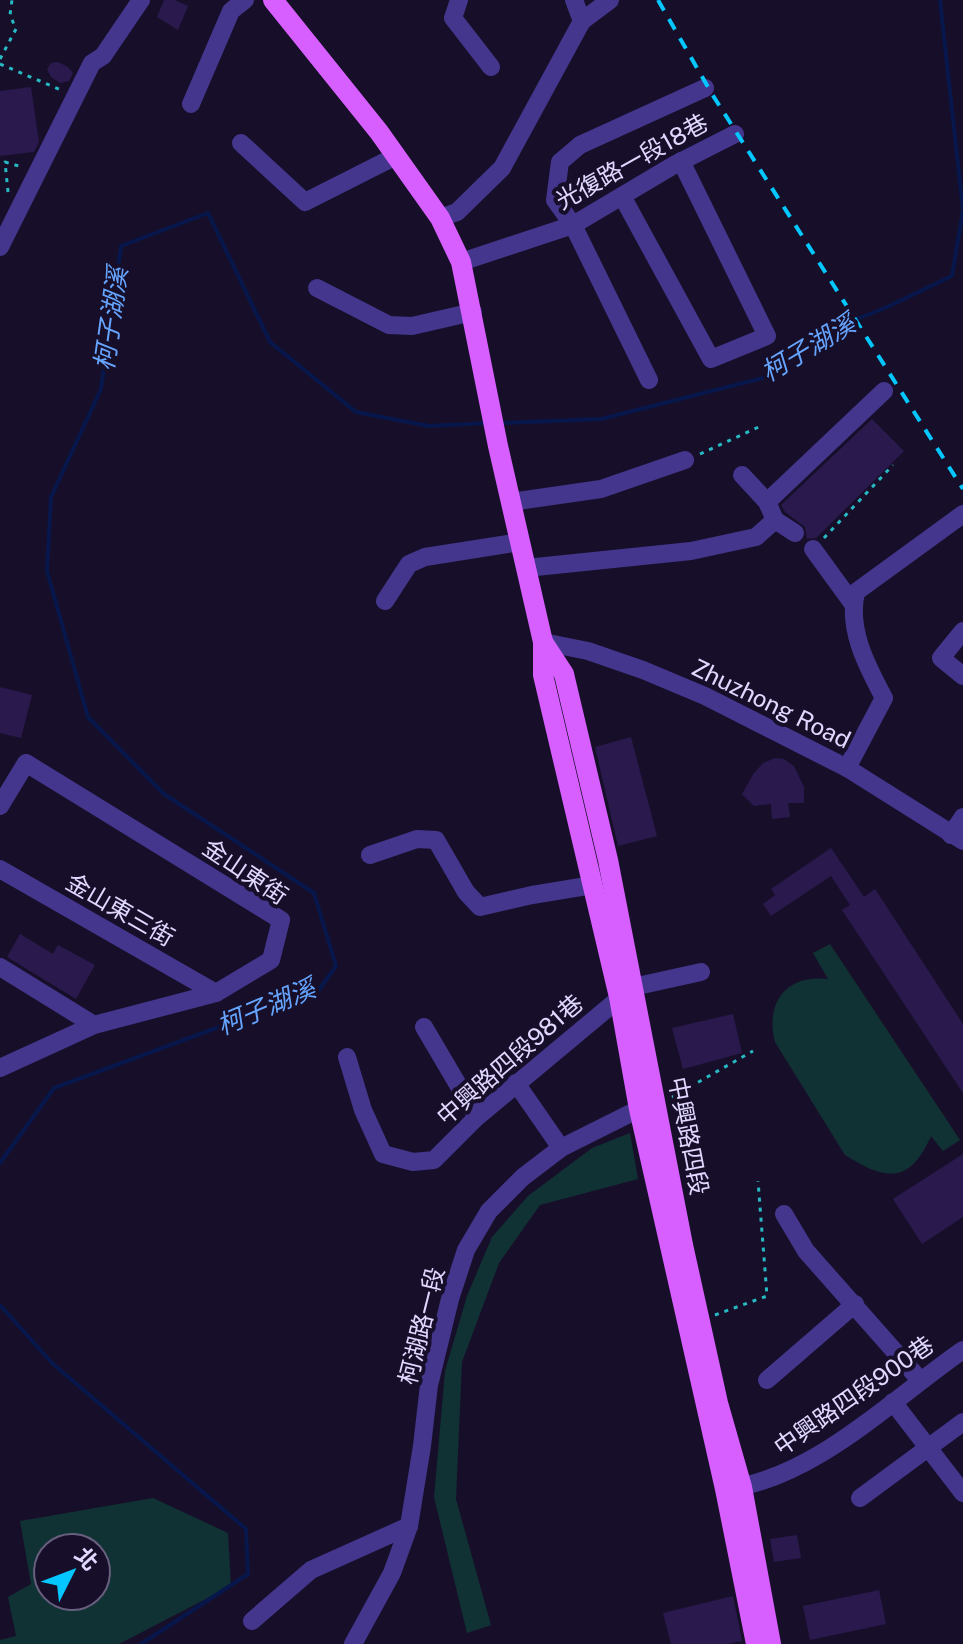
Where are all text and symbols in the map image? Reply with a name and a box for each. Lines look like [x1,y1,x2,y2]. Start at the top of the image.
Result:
street label: 光復路一段18巷 [551,108,712,214]
water label: 柯子湖溪 [88,261,134,373]
water label: 柯子湖溪 [755,305,864,388]
street label: Zhuzhong Road [688,653,855,754]
street label: 金山東街 [198,833,293,910]
street label: 金山東三街 [62,867,179,951]
water label: 柯子湖溪 [212,970,323,1041]
street label: 中興路四段981巷 [431,988,588,1130]
street label: 中興路四段 [664,1074,714,1197]
street label: 柯湖路一段 [393,1264,449,1387]
street label: 中興路四段900巷 [768,1330,938,1461]
north arrow [32,1532,112,1612]
text: 北 [70,1542,104,1575]

